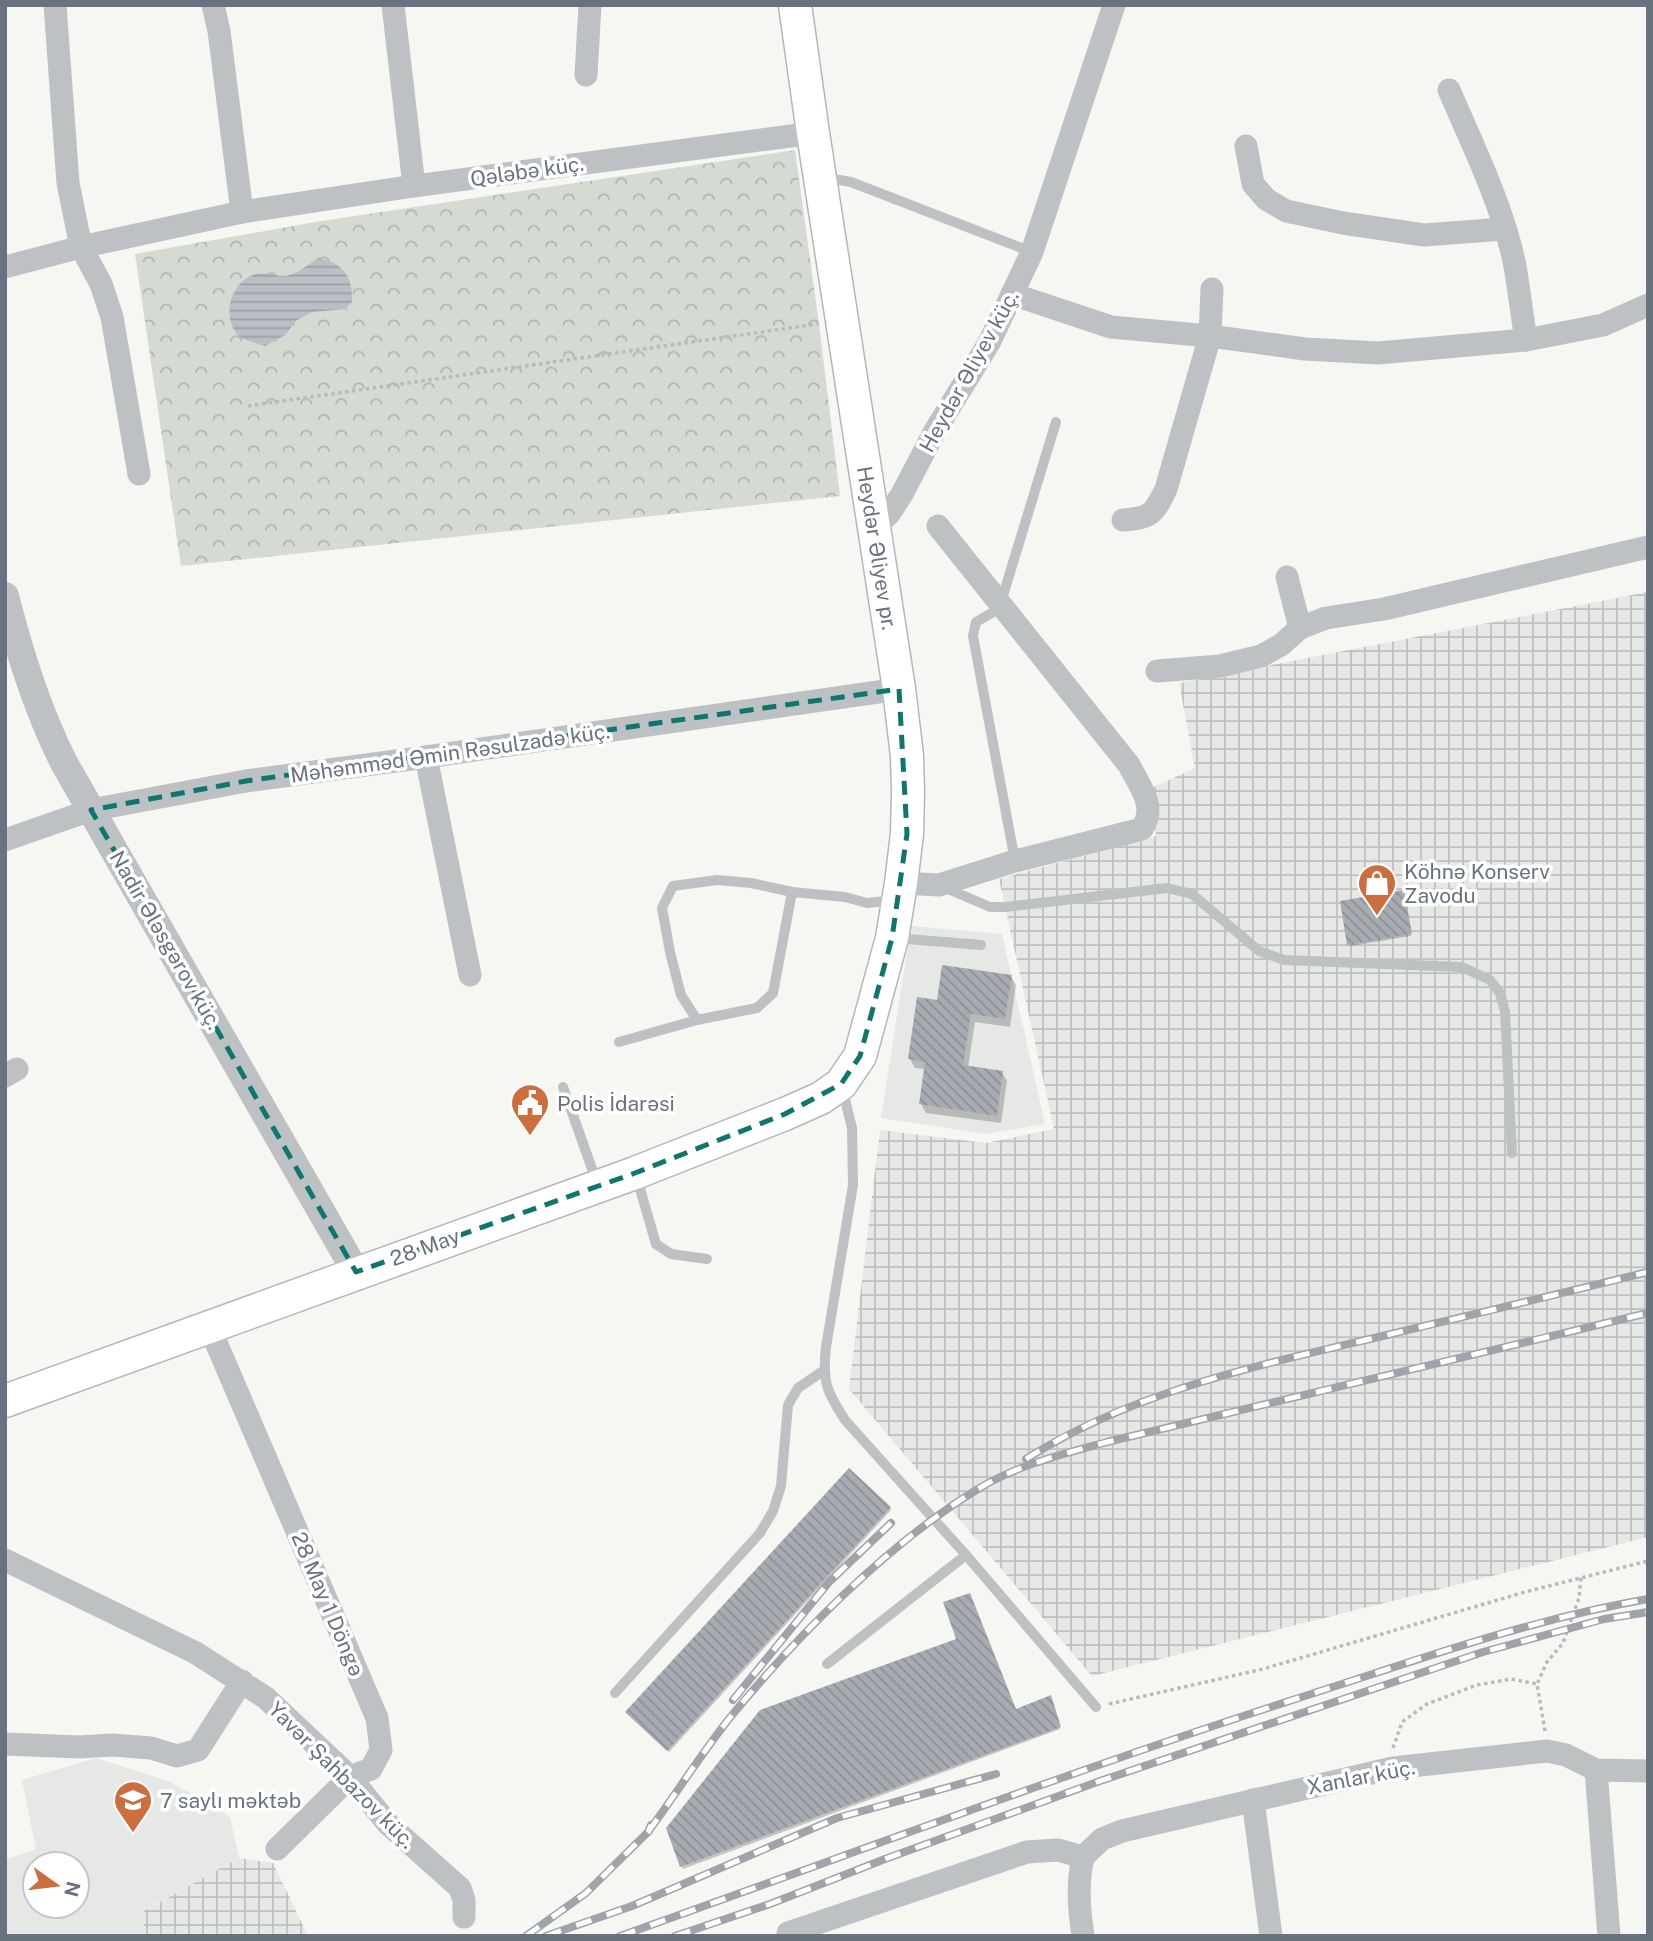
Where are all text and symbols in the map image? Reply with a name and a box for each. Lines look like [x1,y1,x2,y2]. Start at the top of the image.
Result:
street label: Qələbə küç. [469,151,585,191]
street label: Heydər Əliyev küç. [914,286,1024,456]
street label: Heydər Əliyev pr. [852,464,902,632]
street label: Məhəmməd Əmin Rəsulzadə küç. [289,718,611,788]
street label: Nadir Ələsgərov küç. [105,846,227,1034]
place label: Köhnə Konserv Zavodu [1404,859,1550,908]
shop icon: Köhnə Konserv Zavodu [1356,862,1398,917]
public building icon: Polis İdarəsi [509,1082,551,1137]
place label: Polis İdarəsi [557,1091,675,1116]
street label: 28 May [387,1223,463,1271]
street label: 28 May 1 Döngə [286,1528,370,1680]
street label: Yavər Şahbazov küç. [263,1696,421,1854]
street label: Xanlar küç. [1305,1754,1417,1800]
school or university icon: 7 saylı məktəb [112,1779,154,1834]
place label: 7 saylı məktəb [160,1788,301,1813]
north arrow [21,1850,91,1920]
text: N [60,1879,85,1899]

